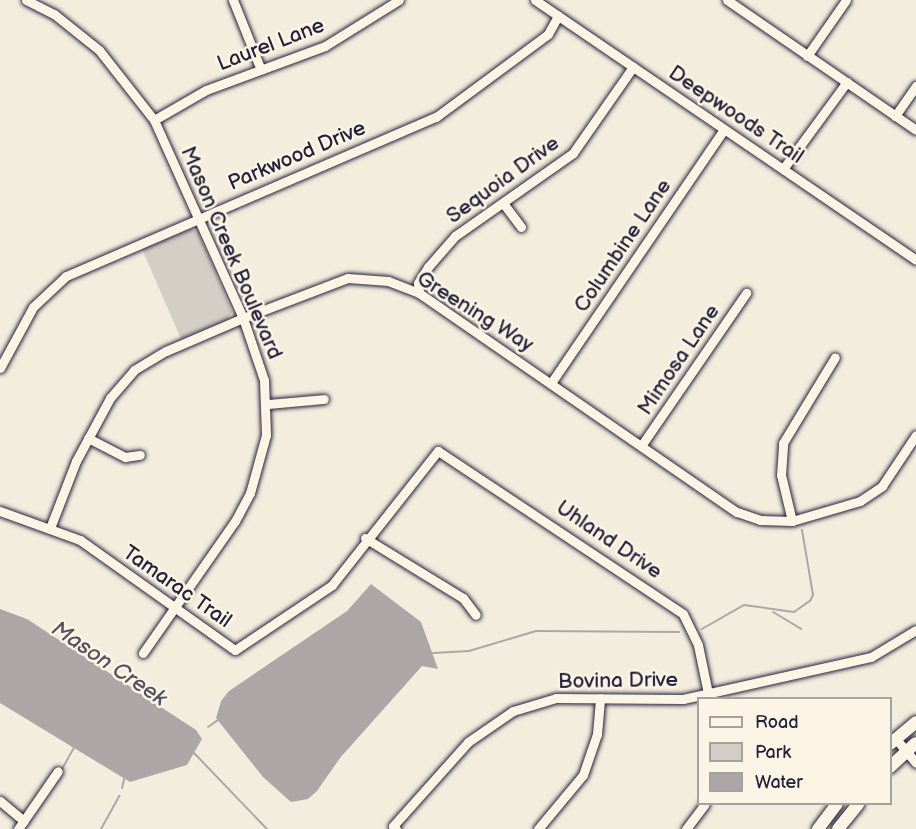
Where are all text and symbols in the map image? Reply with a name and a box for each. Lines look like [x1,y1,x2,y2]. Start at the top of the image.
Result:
street label: Laurel Lane [214,13,328,77]
street label: Deepwoods Trail [663,60,809,170]
street label: Parkwood Drive [224,116,370,196]
street label: Sequoia Drive [442,131,564,229]
street label: Mason Creek Boulevard [175,143,287,363]
street label: Columbine Lane [569,175,677,317]
street label: Greening Way [412,266,538,358]
street label: Mimosa Lane [633,300,725,420]
street label: Uhland Drive [551,495,667,585]
street label: Tamarac Trail [117,540,237,634]
water label: Mason Creek [46,616,172,712]
street label: Bovina Drive [558,667,678,695]
legend [697,697,892,805]
text: Road [755,712,799,733]
text: Park [755,742,791,763]
text: Water [755,772,803,793]

